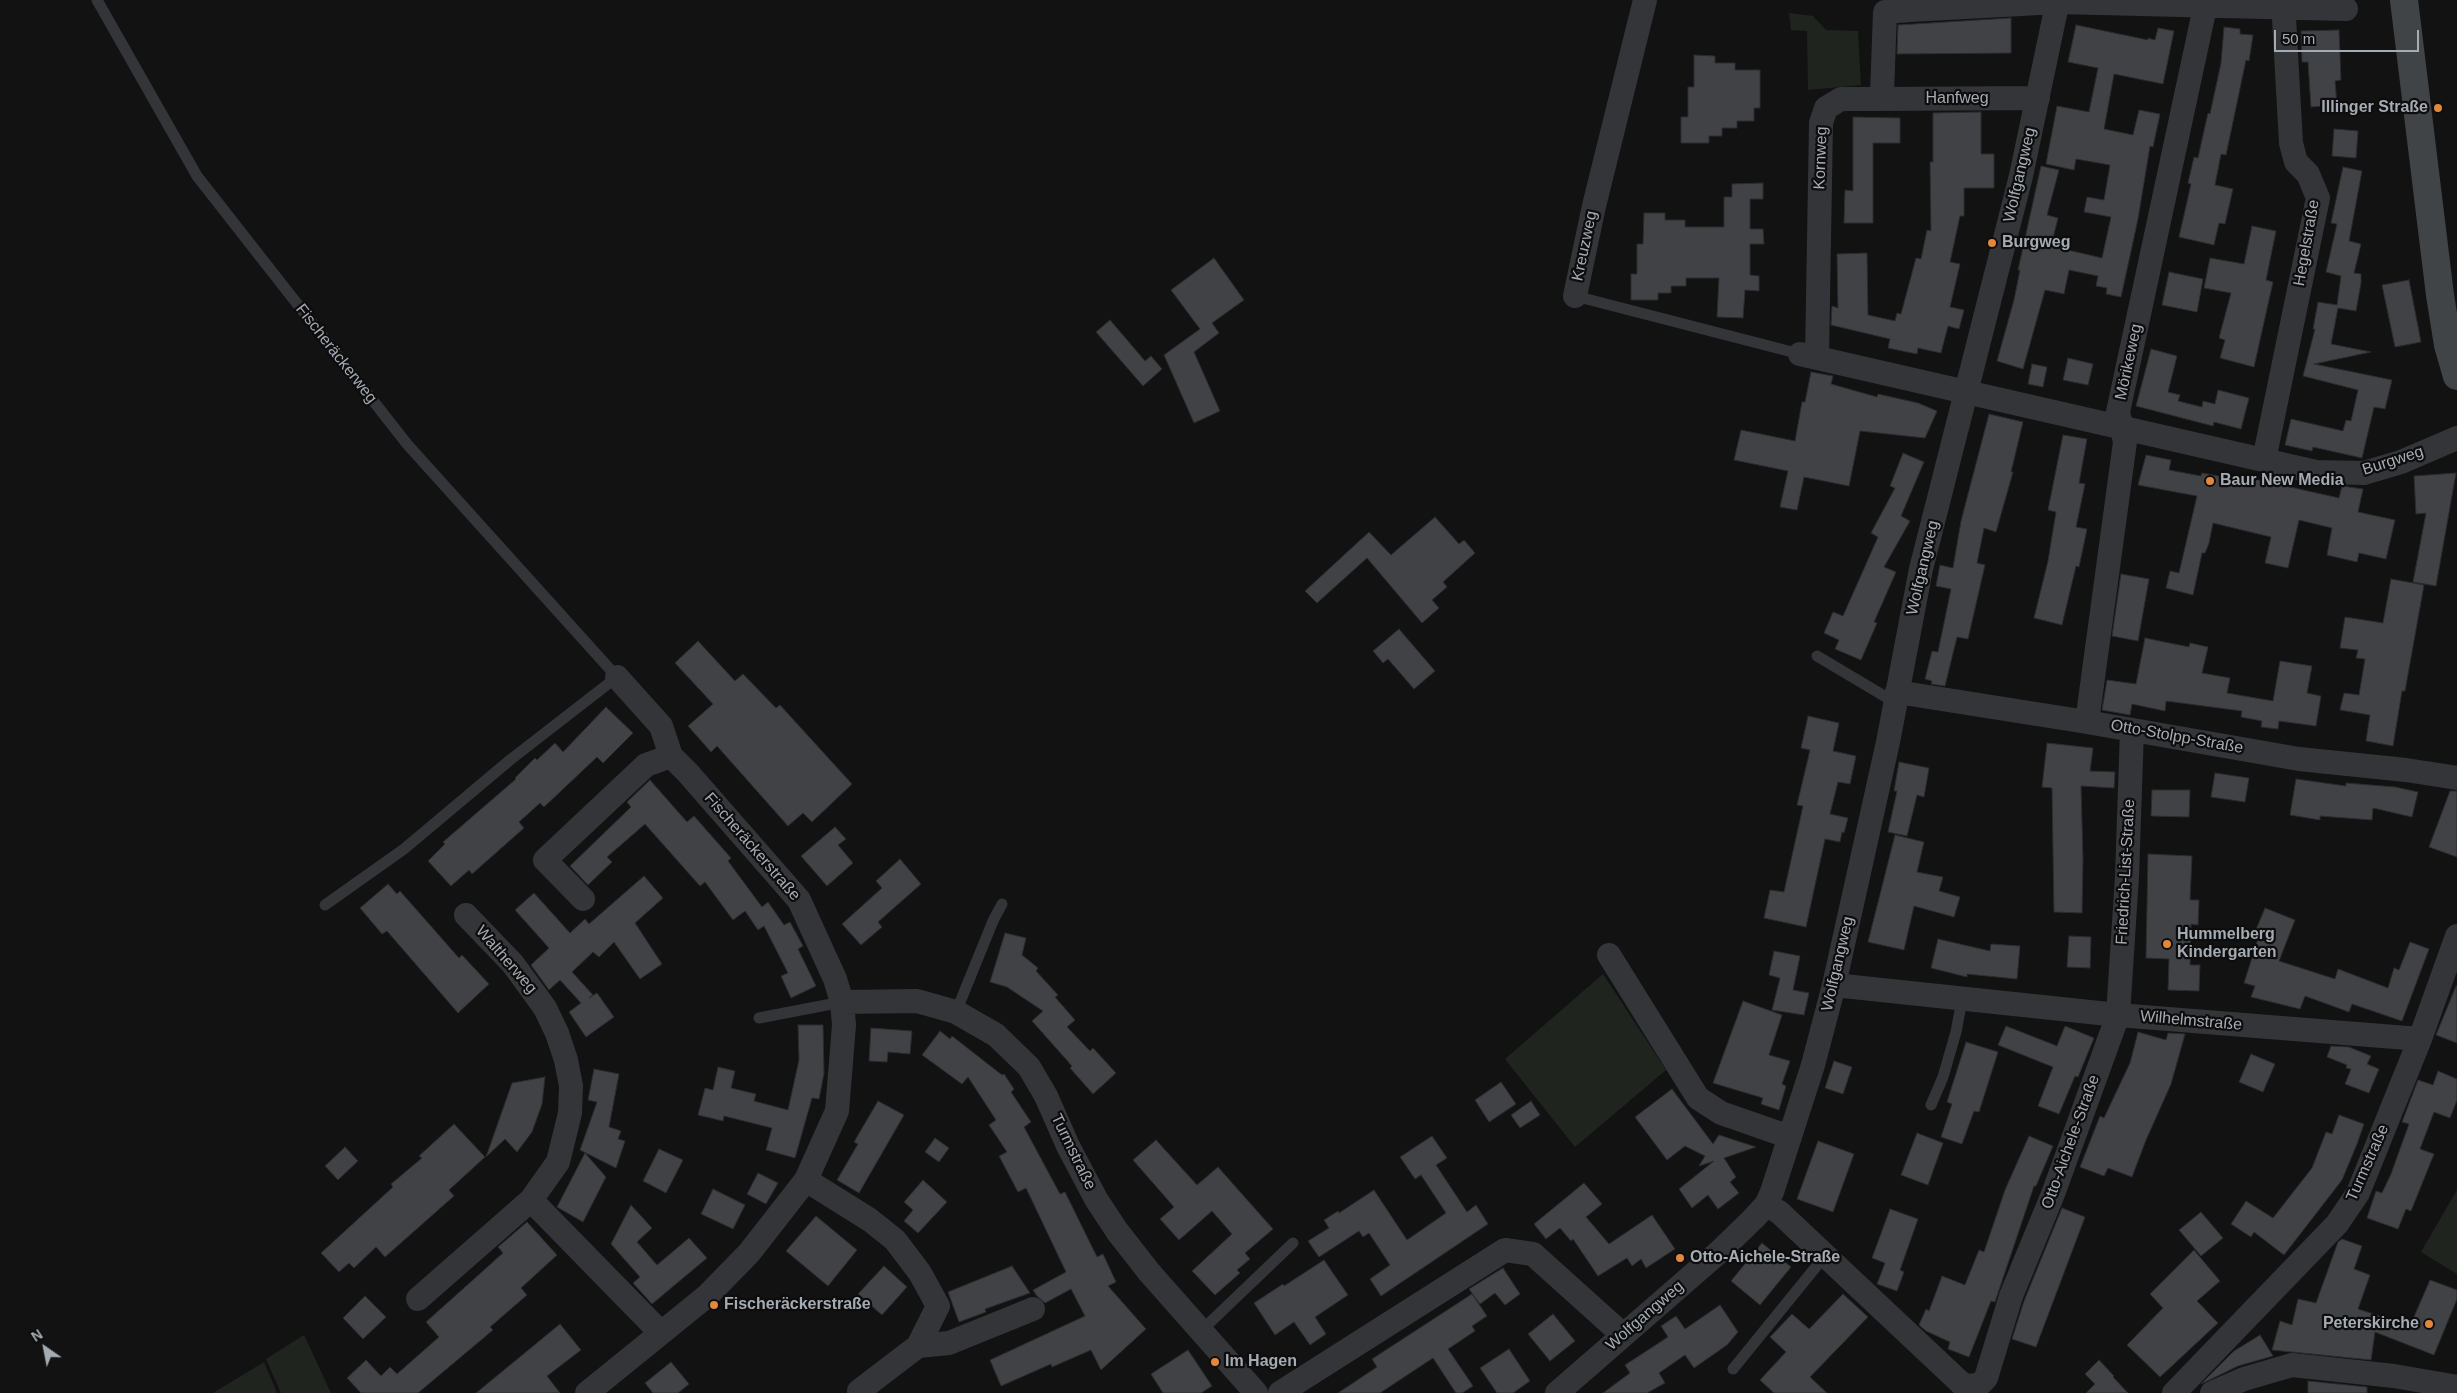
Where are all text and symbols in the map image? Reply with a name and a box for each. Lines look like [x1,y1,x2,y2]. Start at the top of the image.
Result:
scale bar [2277,20,2422,52]
text: 50 m [2282,30,2315,47]
street label: Hanfweg [1925,89,1989,109]
place label: Illinger Straße [2321,98,2428,118]
marker: Illinger Straße [2432,102,2444,114]
street label: Kornweg [1810,126,1832,190]
street label: Wolfgangweg [2000,126,2040,224]
street label: Hegelstraße [2290,198,2324,288]
street label: Kreuzweg [1568,209,1602,283]
place label: Burgweg [2002,233,2070,253]
marker: Burgweg [1986,237,1998,249]
street label: Fischeräckerweg [291,300,381,408]
street label: Mörikeweg [2112,322,2146,402]
street label: Burgweg [2360,442,2426,480]
place label: Baur New Media [2220,471,2344,491]
marker: Baur New Media [2204,475,2216,487]
street label: Wolfgangweg [1903,519,1943,617]
street label: Otto-Stolpp-Straße [2109,716,2245,758]
street label: Fischeräckerstraße [700,789,804,905]
street label: Friedrich-List-Straße [2113,799,2139,945]
street label: Wolfgangweg [1818,915,1858,1013]
street label: Waltherweg [471,922,541,998]
place label: Hummelberg Kindergarten [2177,925,2277,963]
marker: Hummelberg Kindergarten [2161,938,2173,950]
street label: Wilhelmstraße [2139,1007,2243,1035]
street label: Otto-Aichele-Straße [2038,1072,2104,1212]
street label: Turmstraße [1046,1111,1100,1193]
street label: Turmstraße [2343,1122,2393,1204]
place label: Otto-Aichele-Straße [1690,1248,1840,1268]
marker: Otto-Aichele-Straße [1674,1252,1686,1264]
street label: Wolfgangweg [1602,1277,1688,1355]
place label: Fischeräckerstraße [724,1295,871,1315]
marker: Fischeräckerstraße [708,1299,720,1311]
place label: Peterskirche [2323,1314,2419,1334]
marker: Peterskirche [2423,1318,2435,1330]
north arrow [20,1323,70,1373]
text: N [28,1326,45,1345]
place label: Im Hagen [1225,1352,1297,1372]
marker: Im Hagen [1209,1356,1221,1368]

